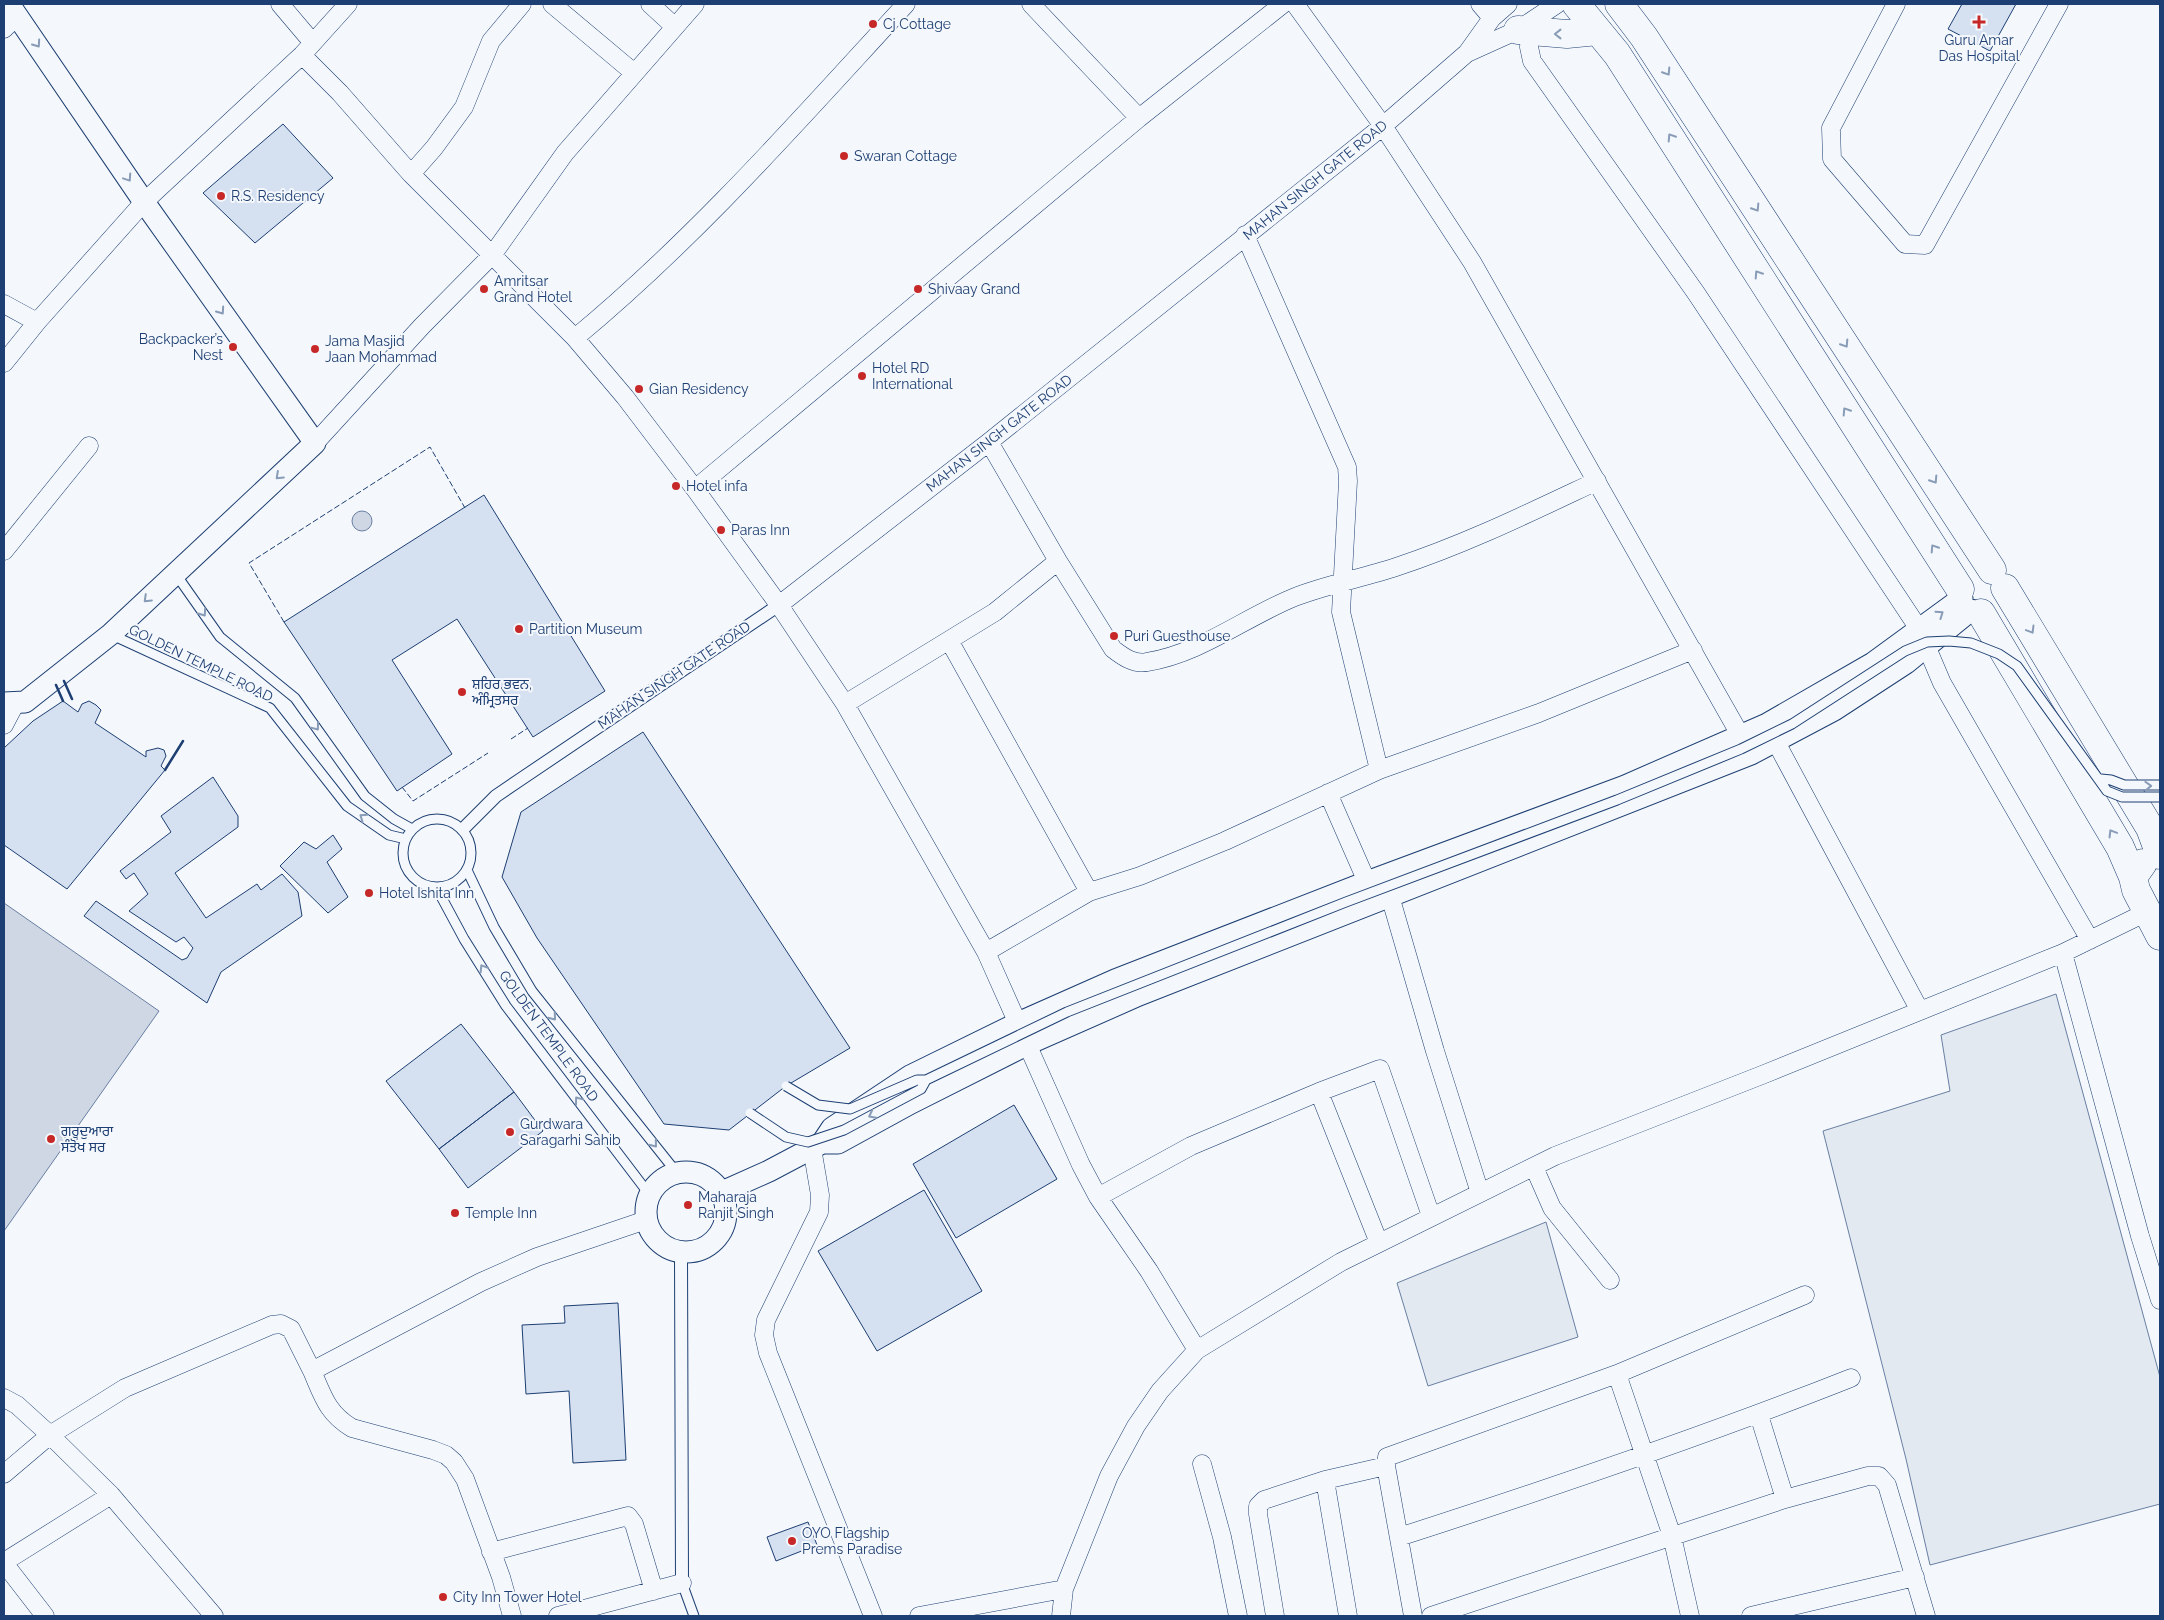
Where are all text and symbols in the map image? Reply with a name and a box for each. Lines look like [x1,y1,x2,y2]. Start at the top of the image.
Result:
marker: Guru Amar Das Hospital [1972,15,1986,29]
place label: Cj Cottage [883,16,951,32]
marker: Cj Cottage [867,18,879,30]
one-way arrow [1554,28,1562,39]
place label: Guru Amar Das Hospital [1938,32,2020,64]
one-way arrow [31,38,40,47]
one-way arrow [1661,67,1670,76]
street label: MAHAN SINGH GATE ROAD [1240,117,1390,243]
one-way arrow [1668,134,1677,143]
place label: Swaran Cottage [854,148,957,164]
marker: Swaran Cottage [838,150,850,162]
one-way arrow [122,172,131,182]
place label: R.S. Residency [231,188,325,204]
marker: R.S. Residency [215,190,227,202]
one-way arrow [1750,203,1759,212]
one-way arrow [1755,271,1765,280]
place label: Amritsar Grand Hotel [494,273,572,305]
place label: Shivaay Grand [928,281,1020,297]
marker: Amritsar Grand Hotel [478,283,490,295]
marker: Shivaay Grand [912,283,924,295]
one-way arrow [215,305,224,315]
place label: Backpacker’s Nest [139,331,223,363]
place label: Jama Masjid Jaan Mohammad [325,333,437,365]
one-way arrow [1838,339,1848,348]
marker: Backpacker’s Nest [227,341,239,353]
marker: Jama Masjid Jaan Mohammad [309,343,321,355]
place label: Hotel RD International [872,360,953,392]
marker: Hotel RD International [856,370,868,382]
street label: MAHAN SINGH GATE ROAD [923,371,1075,495]
place label: Gian Residency [649,381,749,397]
marker: Gian Residency [633,383,645,395]
one-way arrow [1843,407,1852,417]
one-way arrow [275,470,284,479]
one-way arrow [1927,475,1937,484]
place label: Hotel infa [686,478,748,494]
marker: Hotel infa [670,480,682,492]
place label: Paras Inn [731,522,790,538]
marker: Paras Inn [715,524,727,536]
one-way arrow [1930,544,1940,553]
one-way arrow [144,593,153,602]
one-way arrow [197,607,206,617]
one-way arrow [1934,611,1943,619]
street label: MAHAN SINGH GATE ROAD [595,618,753,732]
street label: GOLDEN TEMPLE ROAD [126,621,276,705]
place label: Partition Museum [529,621,642,637]
marker: Partition Museum [513,623,525,635]
one-way arrow [2024,624,2034,633]
place label: Puri Guesthouse [1124,628,1230,644]
marker: Puri Guesthouse [1108,630,1120,642]
place label: ਸ਼ਹਿਰ ਭਵਨ, ਅੰਮ੍ਰਿਤਸਰ [471,676,532,709]
marker: ਸ਼ਹਿਰ ਭਵਨ, ਅੰਮ੍ਰਿਤਸਰ [456,686,468,698]
one-way arrow [311,721,319,730]
one-way arrow [2144,781,2152,791]
one-way arrow [359,814,369,823]
one-way arrow [2108,829,2118,838]
place label: Hotel Ishita Inn [379,885,474,901]
marker: Hotel Ishita Inn [363,887,375,899]
one-way arrow [479,964,489,973]
street label: GOLDEN TEMPLE ROAD [496,967,602,1105]
one-way arrow [548,1011,556,1020]
one-way arrow [575,1097,583,1106]
one-way arrow [868,1109,877,1119]
place label: Gurdwara Saragarhi Sahib [520,1116,621,1148]
place label: ਗੁਰੂਦੁਆਰਾ ਸੰਤੋਖ ਸਰ [60,1123,114,1155]
marker: Gurdwara Saragarhi Sahib [504,1126,516,1138]
marker: ਗੁਰੂਦੁਆਰਾ ਸੰਤੋਖ ਸਰ [45,1133,57,1145]
one-way arrow [649,1138,657,1147]
place label: Maharaja Ranjit Singh [698,1189,774,1221]
marker: Maharaja Ranjit Singh [682,1199,694,1211]
place label: Temple Inn [465,1205,537,1221]
marker: Temple Inn [449,1207,461,1219]
place label: OYO Flagship Prems Paradise [802,1525,902,1557]
marker: OYO Flagship Prems Paradise [786,1535,798,1547]
place label: City Inn Tower Hotel [453,1589,582,1605]
marker: City Inn Tower Hotel [437,1591,449,1603]

